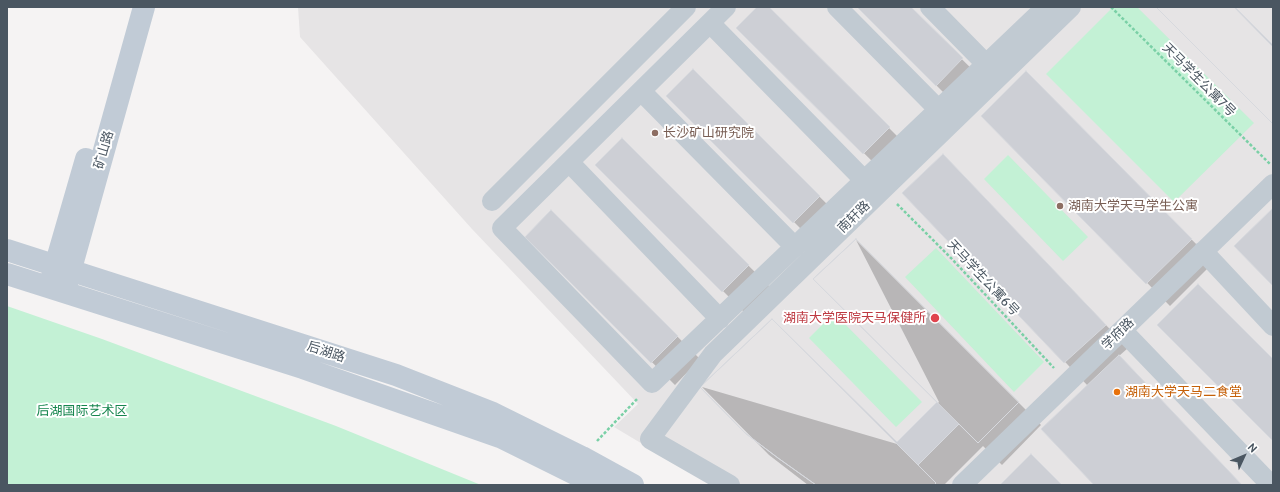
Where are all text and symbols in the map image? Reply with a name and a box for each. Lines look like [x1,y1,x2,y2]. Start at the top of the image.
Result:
street label: 天马学生公寓7号 [1159,40,1239,120]
place label: 长沙矿山研究院 [663,125,754,141]
marker: 长沙矿山研究院 [650,128,660,138]
street label: 矿山路 [91,129,117,171]
street label: 南轩路 [835,198,873,236]
place label: 湖南大学天马学生公寓 [1068,198,1198,214]
marker: 湖南大学天马学生公寓 [1055,201,1065,211]
street label: 天马学生公寓6号 [944,237,1022,319]
place label: 湖南大学医院天马保健所 [783,310,926,326]
marker: 湖南大学医院天马保健所 [929,312,941,324]
street label: 学府路 [1099,315,1137,353]
street label: 后湖路 [305,339,347,365]
place label: 湖南大学天马二食堂 [1125,384,1242,400]
marker: 湖南大学天马二食堂 [1112,387,1122,397]
park label: 后湖国际艺术区 [37,403,127,419]
north arrow [1224,436,1264,476]
text: N [1245,440,1260,455]

